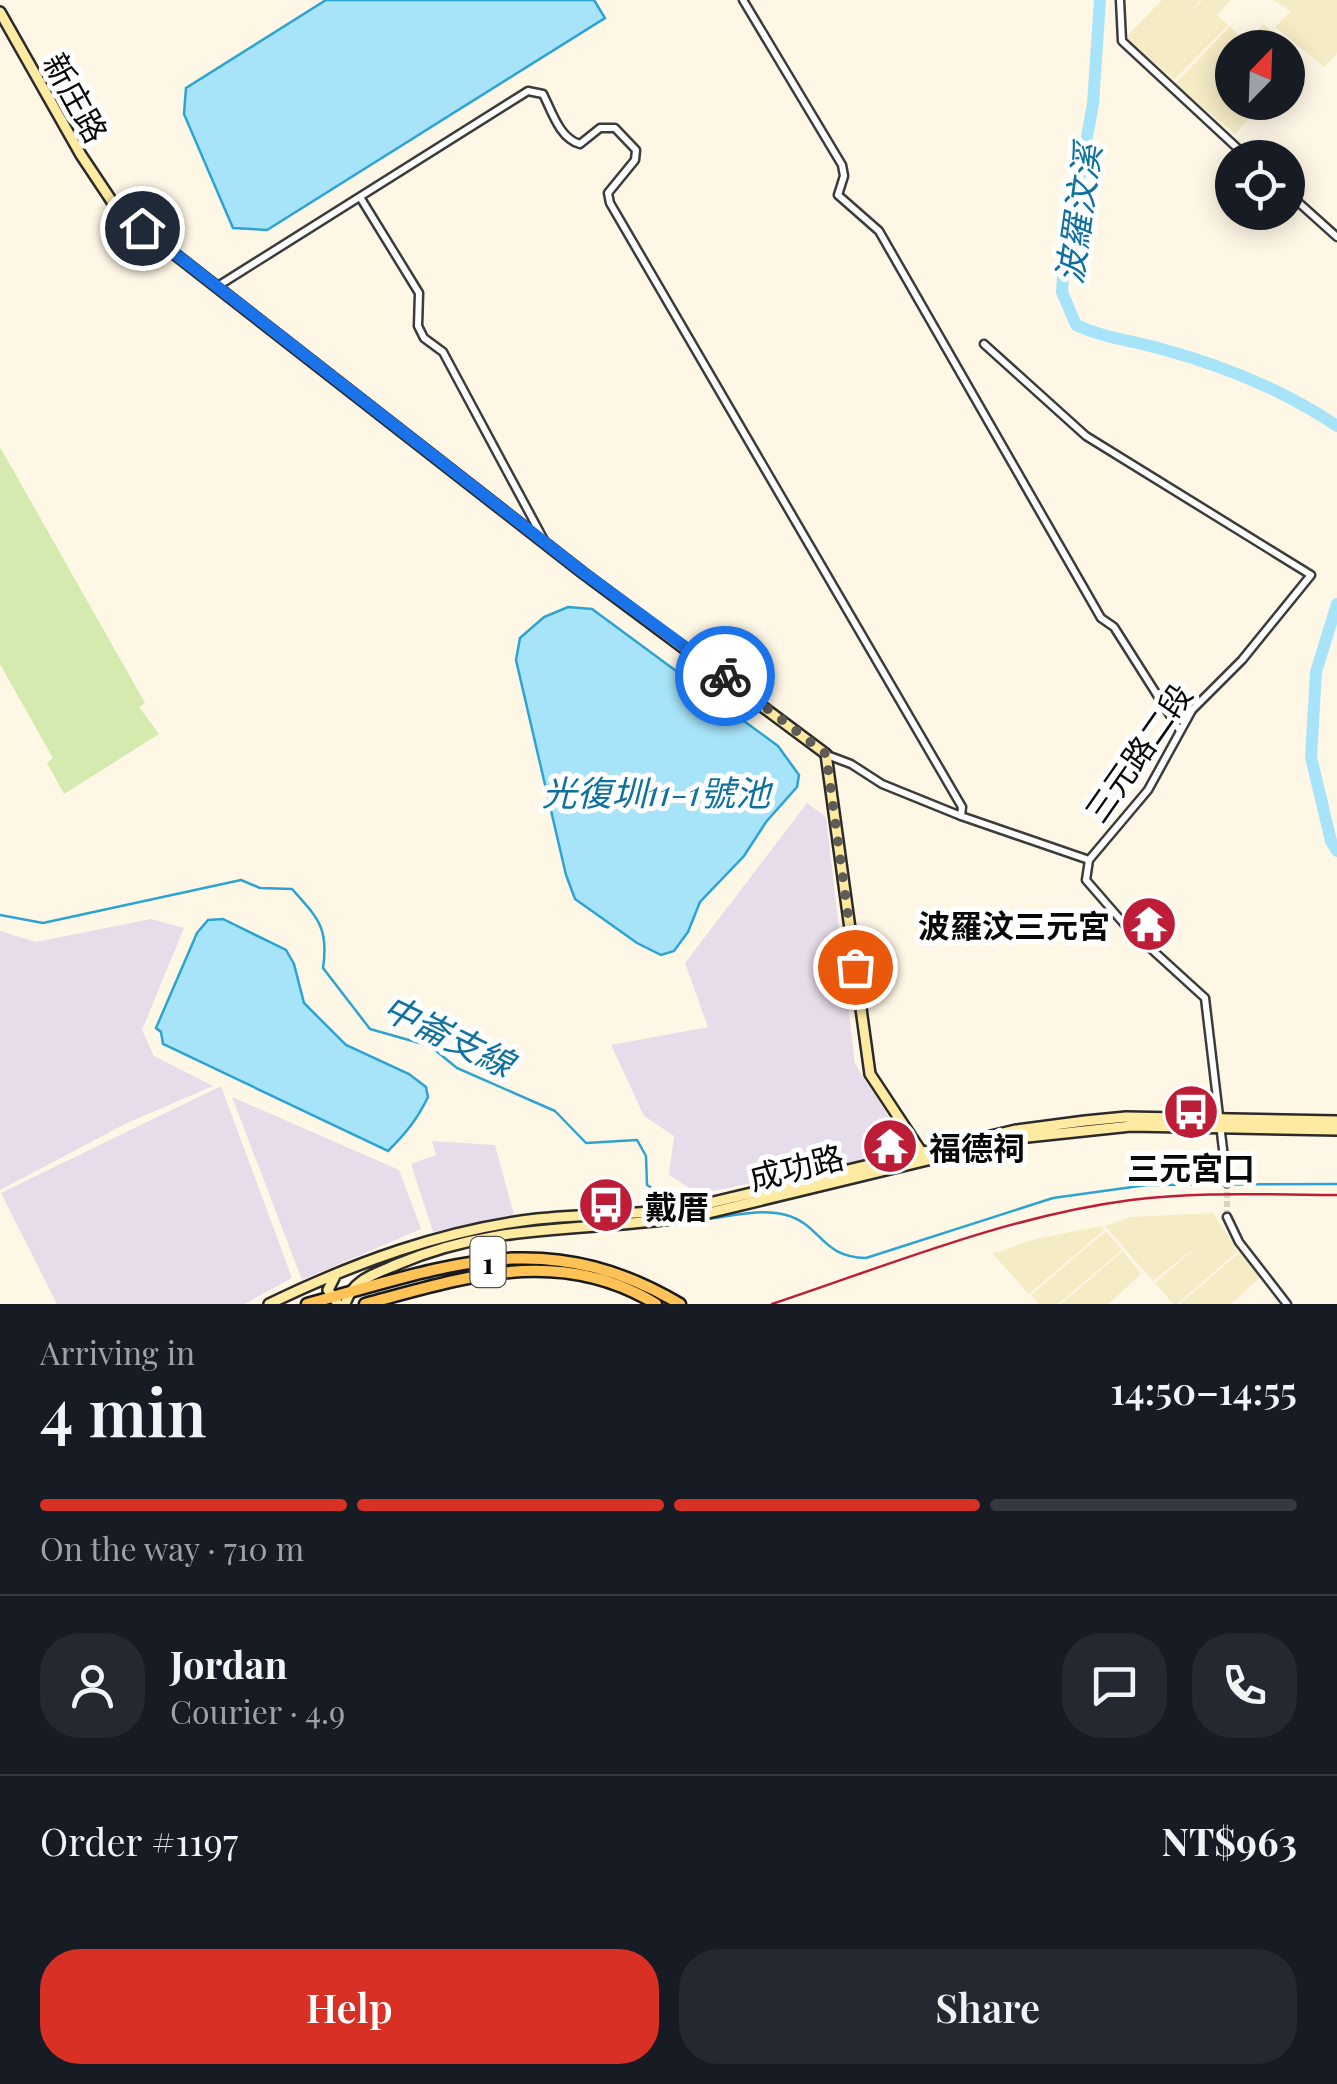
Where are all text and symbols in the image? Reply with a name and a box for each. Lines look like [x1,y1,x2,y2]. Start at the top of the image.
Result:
north arrow [1215,30,1305,120]
map controls [1215,30,1305,230]
street label: 新庄路 [35,45,119,149]
water label: 波羅汶溪 [1044,136,1111,287]
button: locate [1215,140,1305,230]
pin [100,186,185,271]
icon: home [115,201,170,256]
courier [675,626,775,726]
icon: bike [698,649,753,704]
street label: 三元路二段 [1073,674,1201,830]
water label: 光復圳11-1號池 [542,768,774,815]
temple icon: 波羅汶三元宮 [1119,894,1179,954]
place label: 波羅汶三元宮 [918,903,1110,946]
pin [813,925,898,1010]
icon: bag [828,940,883,995]
water label: 中崙支線 [376,982,526,1088]
bus stop icon: 三元宮口 [1161,1082,1221,1142]
temple icon: 福德祠 [860,1116,920,1176]
place label: 福德祠 [929,1125,1025,1168]
street label: 成功路 [744,1134,848,1198]
place label: 三元宮口 [1127,1145,1255,1188]
bus stop icon: 戴厝 [576,1175,636,1235]
place label: 戴厝 [645,1184,709,1227]
road number: 1 [470,1237,506,1287]
text: Arriving in [40,1330,195,1373]
text: 14:50–14:55 [1111,1364,1297,1415]
text: 4 min [40,1367,207,1453]
text: On the way · 710 m [40,1526,304,1569]
button: person [40,1633,145,1738]
button: chat [1062,1633,1167,1738]
button: phone [1192,1633,1297,1738]
text: Jordan [170,1638,288,1689]
text: Courier · 4.9 [170,1689,345,1732]
text: Order #1197 [40,1815,238,1866]
text: NT$963 [1161,1815,1297,1866]
button: Help [40,1949,659,2064]
button: Share [679,1949,1297,2064]

